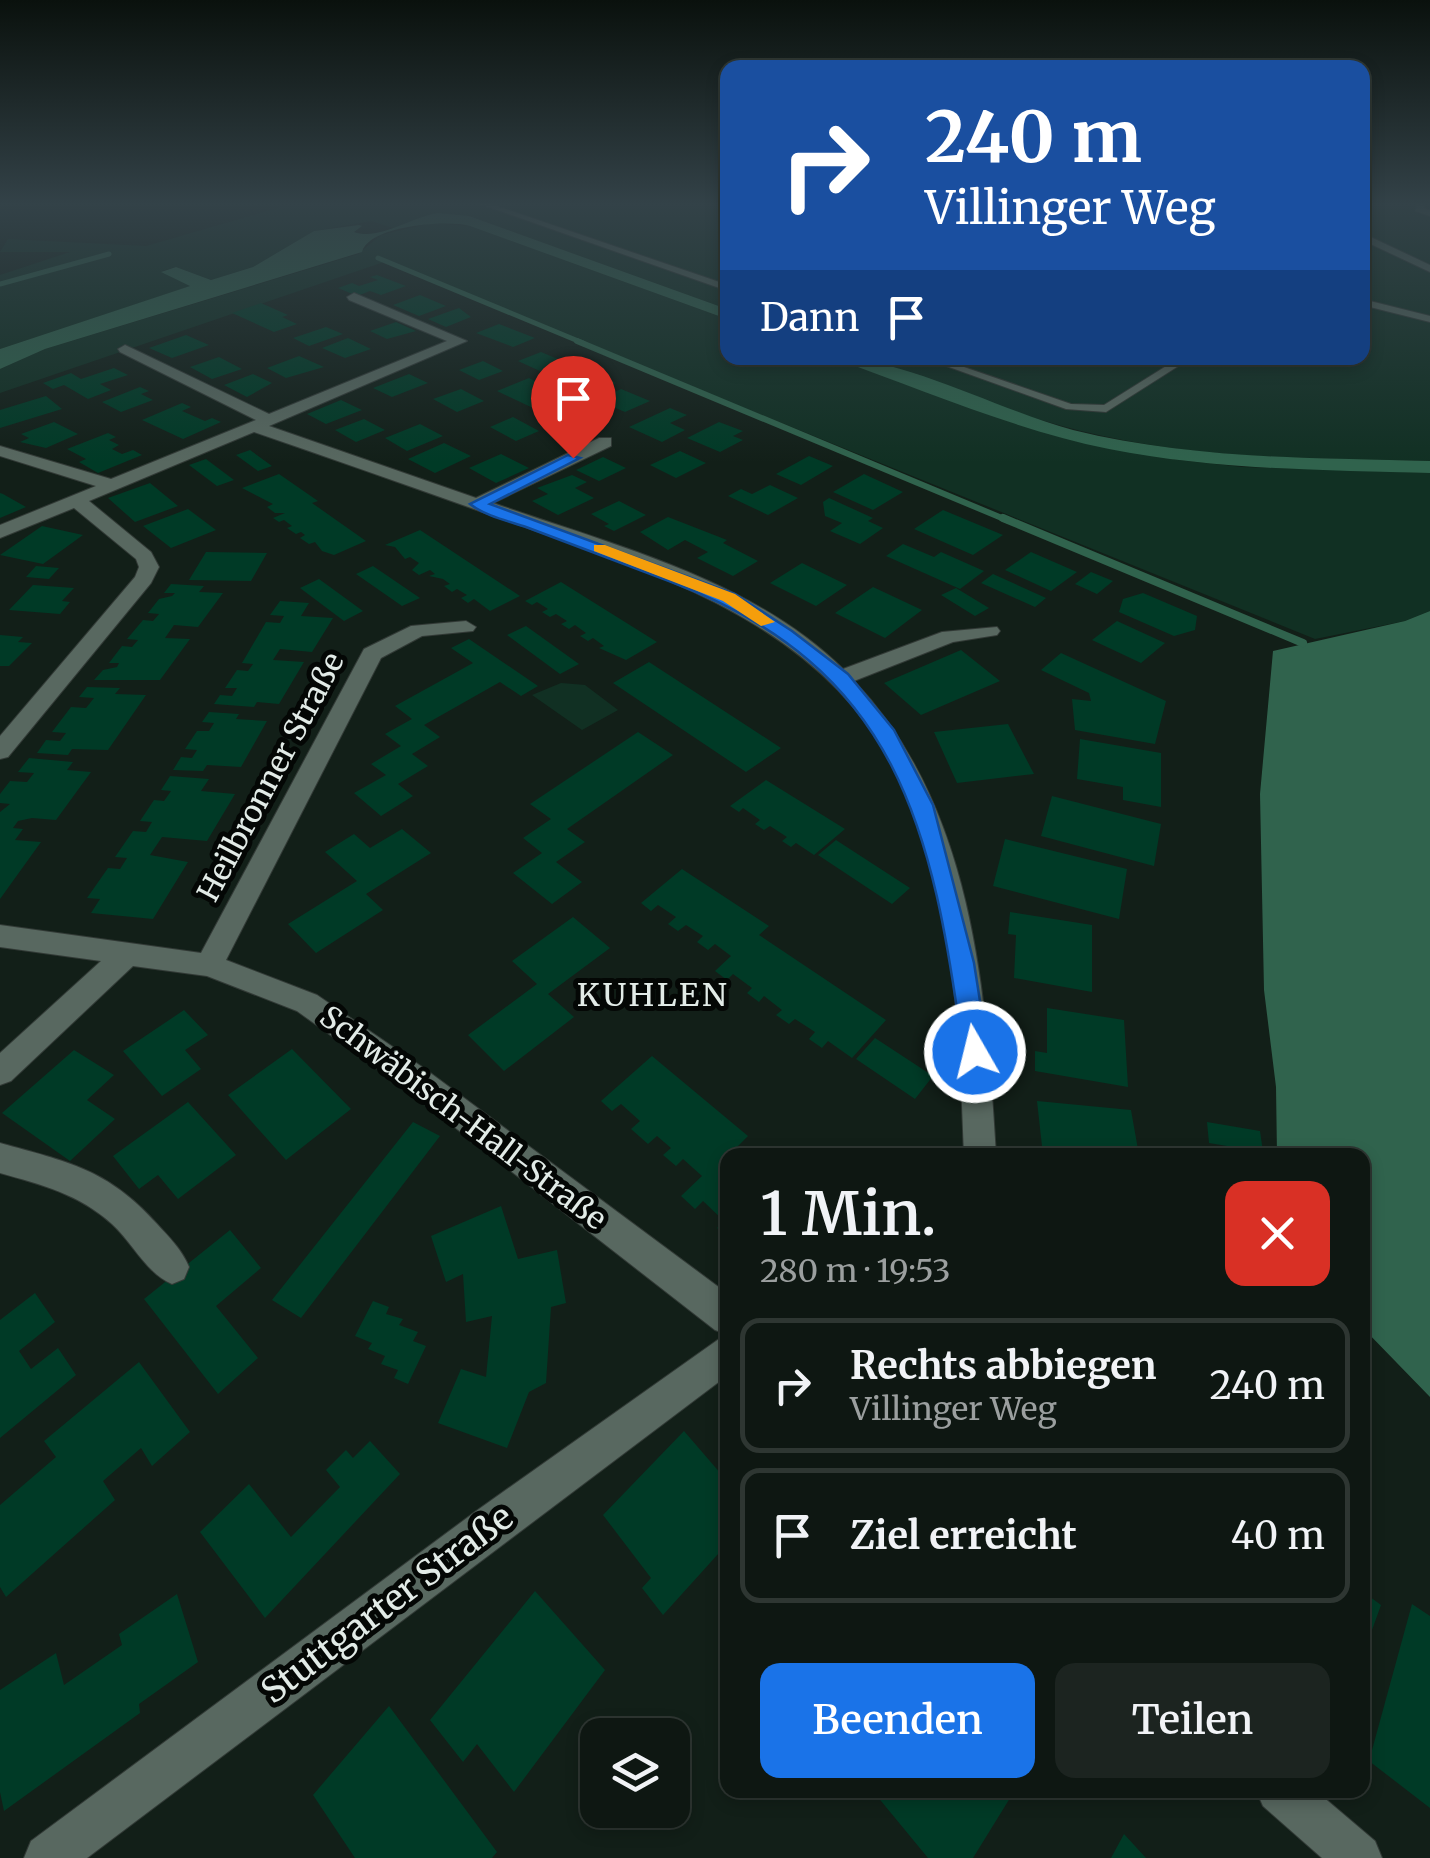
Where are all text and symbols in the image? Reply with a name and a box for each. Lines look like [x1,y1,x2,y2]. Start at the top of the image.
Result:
text: 240 m [925,93,1142,181]
icon: right [760,100,890,230]
text: Villinger Weg [925,180,1216,236]
icon: arrive [879,290,934,345]
text: Dann [760,294,859,341]
pin [531,356,616,459]
icon: arrive [546,371,601,426]
street label: Heilbronner Straße [188,646,352,907]
district label: KUHLEN [577,975,729,1015]
street label: Schwäbisch-Hall-Straße [313,997,614,1237]
position arrow [923,1000,1027,1104]
text: 1 Min. [760,1176,936,1251]
button: close [1225,1181,1330,1286]
text: 280 m · 19:53 [760,1251,951,1291]
text: Rechts abbiegen [850,1342,1156,1389]
icon: right [765,1358,820,1413]
text: 240 m [1209,1362,1325,1409]
text: Villinger Weg [850,1389,1057,1429]
street label: Stuttgarter Straße [252,1495,522,1713]
icon: arrive [765,1508,820,1563]
text: Ziel erreicht [850,1512,1077,1559]
text: 40 m [1231,1512,1325,1559]
button: Beenden [760,1663,1035,1778]
button: Teilen [1055,1663,1330,1778]
map controls [580,1718,690,1828]
button: layers [580,1718,690,1828]

